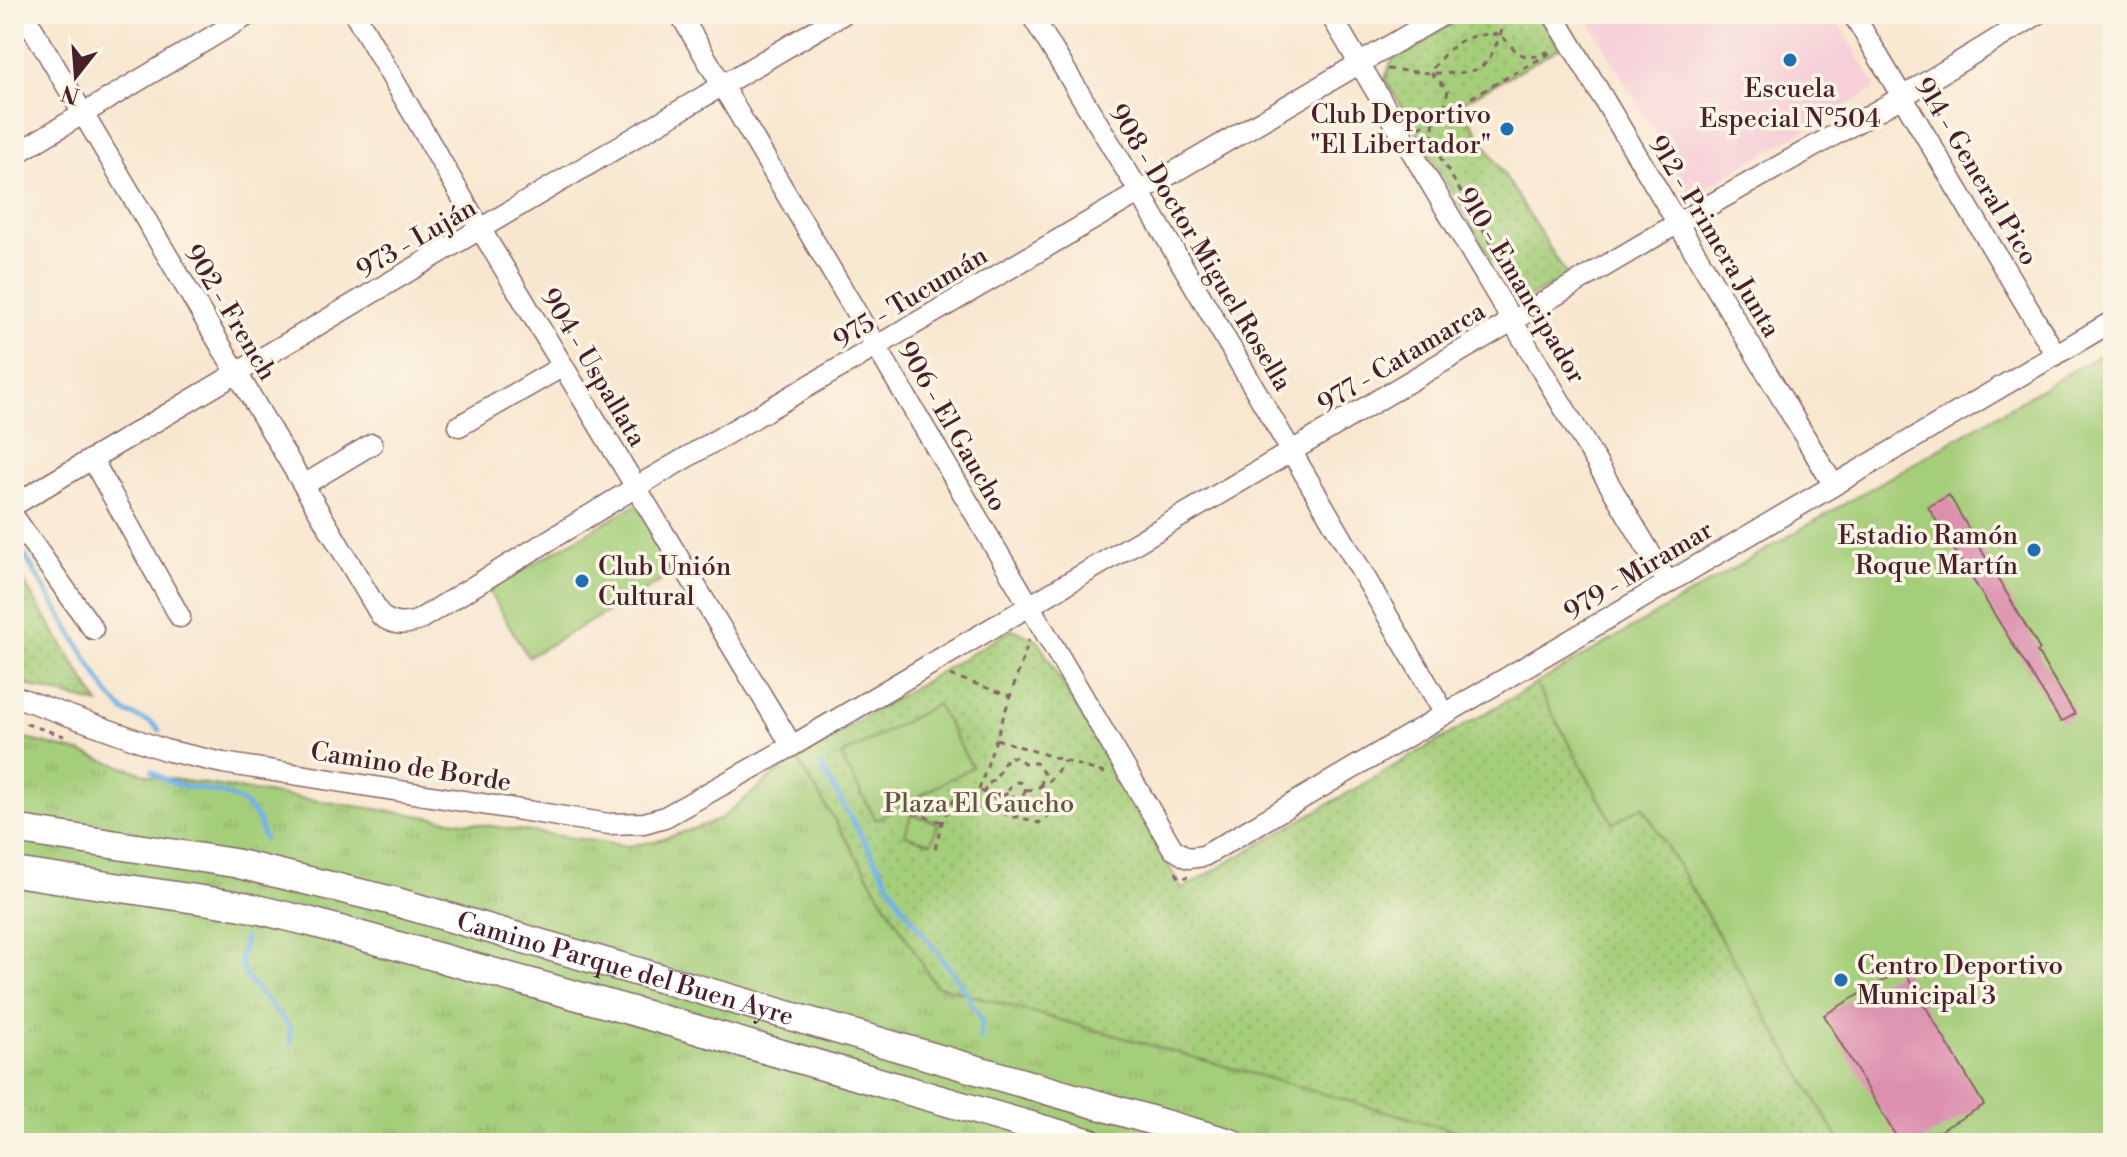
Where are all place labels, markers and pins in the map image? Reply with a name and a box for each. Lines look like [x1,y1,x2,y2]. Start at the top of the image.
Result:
marker: Escuela Especial N°504 [1781,51,1799,69]
place label: Escuela Especial N°504 [1699,73,1881,135]
place label: Club Deportivo "El Libertador" [1310,99,1491,161]
marker: Club Deportivo "El Libertador" [1498,120,1516,138]
place label: Estadio Ramón Roque Martín [1838,520,2018,582]
marker: Estadio Ramón Roque Martín [2025,541,2043,559]
place label: Club Unión Cultural [598,551,731,613]
marker: Club Unión Cultural [573,572,591,590]
place label: Centro Deportivo Municipal 3 [1857,950,2063,1012]
marker: Centro Deportivo Municipal 3 [1832,971,1850,989]

